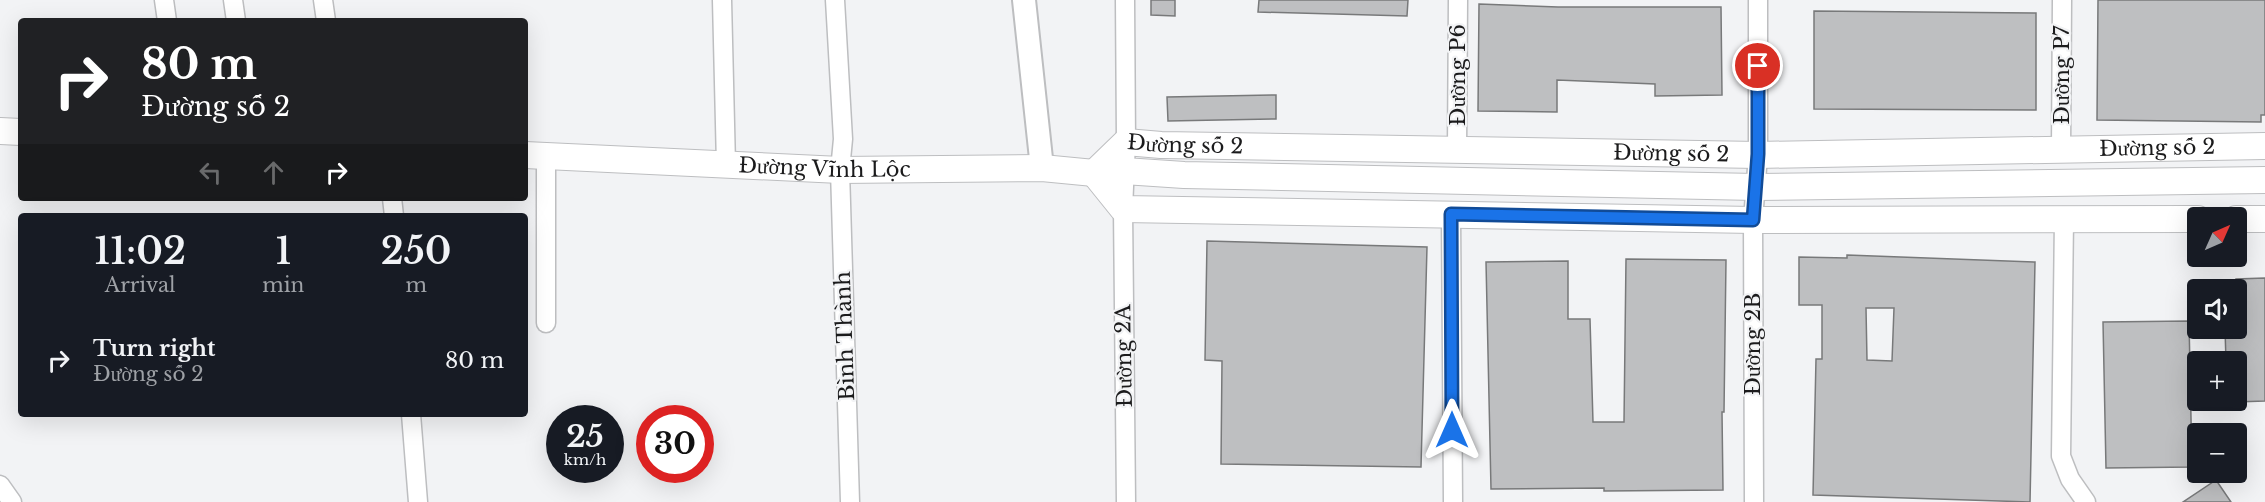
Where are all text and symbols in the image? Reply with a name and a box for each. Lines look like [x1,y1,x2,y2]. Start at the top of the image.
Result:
street label: Đường P6 [1445,24,1471,126]
street label: Đường P7 [2049,25,2075,124]
text: 80 m [141,38,257,90]
pin [1732,40,1783,91]
icon: right [42,42,120,120]
icon: arrive [1741,49,1774,82]
text: Đường số 2 [141,90,290,123]
street label: Đường số 2 [1126,129,1244,159]
street label: Đường số 2 [2099,134,2215,162]
street label: Đường số 2 [1613,140,1730,168]
street label: Đường Vĩnh Lộc [738,152,911,183]
icon: left [194,156,227,189]
icon: ahead [257,156,290,189]
icon: right [320,156,353,189]
north arrow [2187,207,2247,267]
map controls [2187,207,2247,483]
text: 11:02 [94,229,186,274]
text: 1 [275,229,291,274]
text: 250 [381,229,452,274]
street label: Bình Thành [830,271,860,401]
text: Arrival [105,273,176,297]
text: min [262,273,304,297]
text: m [405,273,427,297]
button: sound [2187,279,2247,339]
street label: Đường 2B [1740,293,1766,395]
street label: Đường 2A [1110,304,1138,408]
text: Turn right [93,335,215,362]
icon: right [42,344,75,377]
text: 80 m [445,347,504,374]
button: + [2187,351,2247,411]
text: Đường số 2 [93,362,204,386]
position arrow [1420,398,1484,462]
speed limit sign: 30 [636,405,714,483]
text: 25 [566,418,604,455]
button: − [2187,423,2247,483]
text: km/h [564,450,606,469]

